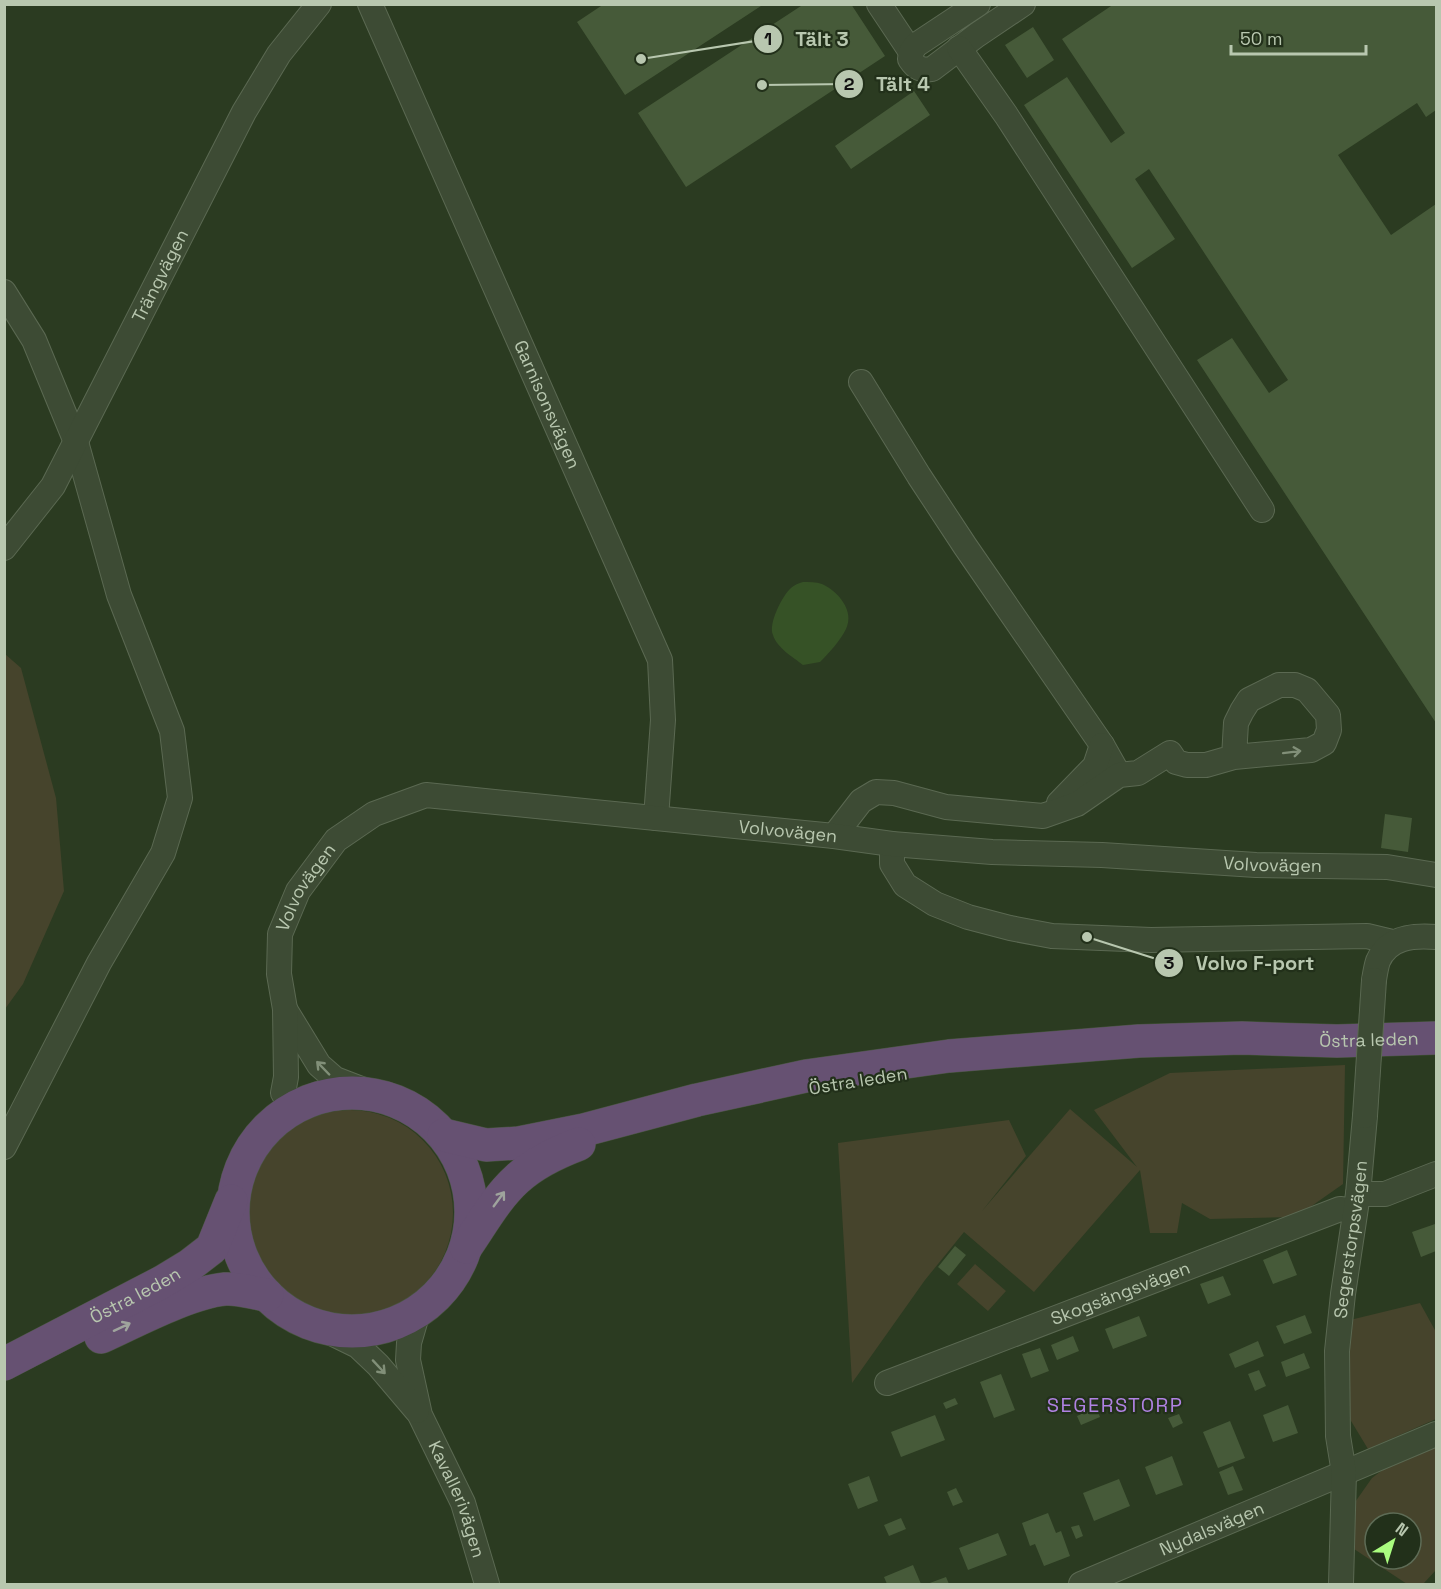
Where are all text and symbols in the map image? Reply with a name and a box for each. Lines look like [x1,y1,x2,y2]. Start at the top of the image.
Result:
scale bar [1231,18,1366,56]
callout: Tält 3 [753,20,861,58]
text: Tält 3 [795,26,849,52]
text: 1 [764,27,772,50]
text: 50 m [1240,27,1282,50]
callout: Tält 4 [834,65,941,103]
text: Tält 4 [876,71,930,97]
text: 2 [844,72,855,95]
street label: Trängvägen [127,225,193,326]
street label: Garnisonsvägen [509,337,586,472]
one-way arrow [1282,747,1301,758]
street label: Volvovägen [738,814,838,847]
street label: Volvovägen [270,839,340,935]
street label: Volvovägen [1222,851,1322,877]
callout: Volvo F-port [1154,944,1326,982]
text: Volvo F-port [1196,950,1314,976]
text: 3 [1164,951,1175,974]
street label: Östra leden [1319,1027,1419,1052]
one-way arrow [316,1060,330,1075]
street label: Östra leden [807,1061,909,1100]
street label: Segerstorpsvägen [1329,1159,1372,1319]
one-way arrow [493,1192,505,1208]
street label: Skogsängsvägen [1047,1256,1193,1330]
street label: Östra leden [86,1262,185,1328]
one-way arrow [113,1321,131,1332]
one-way arrow [371,1359,386,1374]
district label: SEGERSTORP [1047,1392,1183,1418]
street label: Kavallerivägen [423,1437,491,1560]
street label: Nydalsvägen [1156,1496,1267,1561]
north arrow [1363,1511,1423,1571]
text: N [1391,1518,1413,1541]

